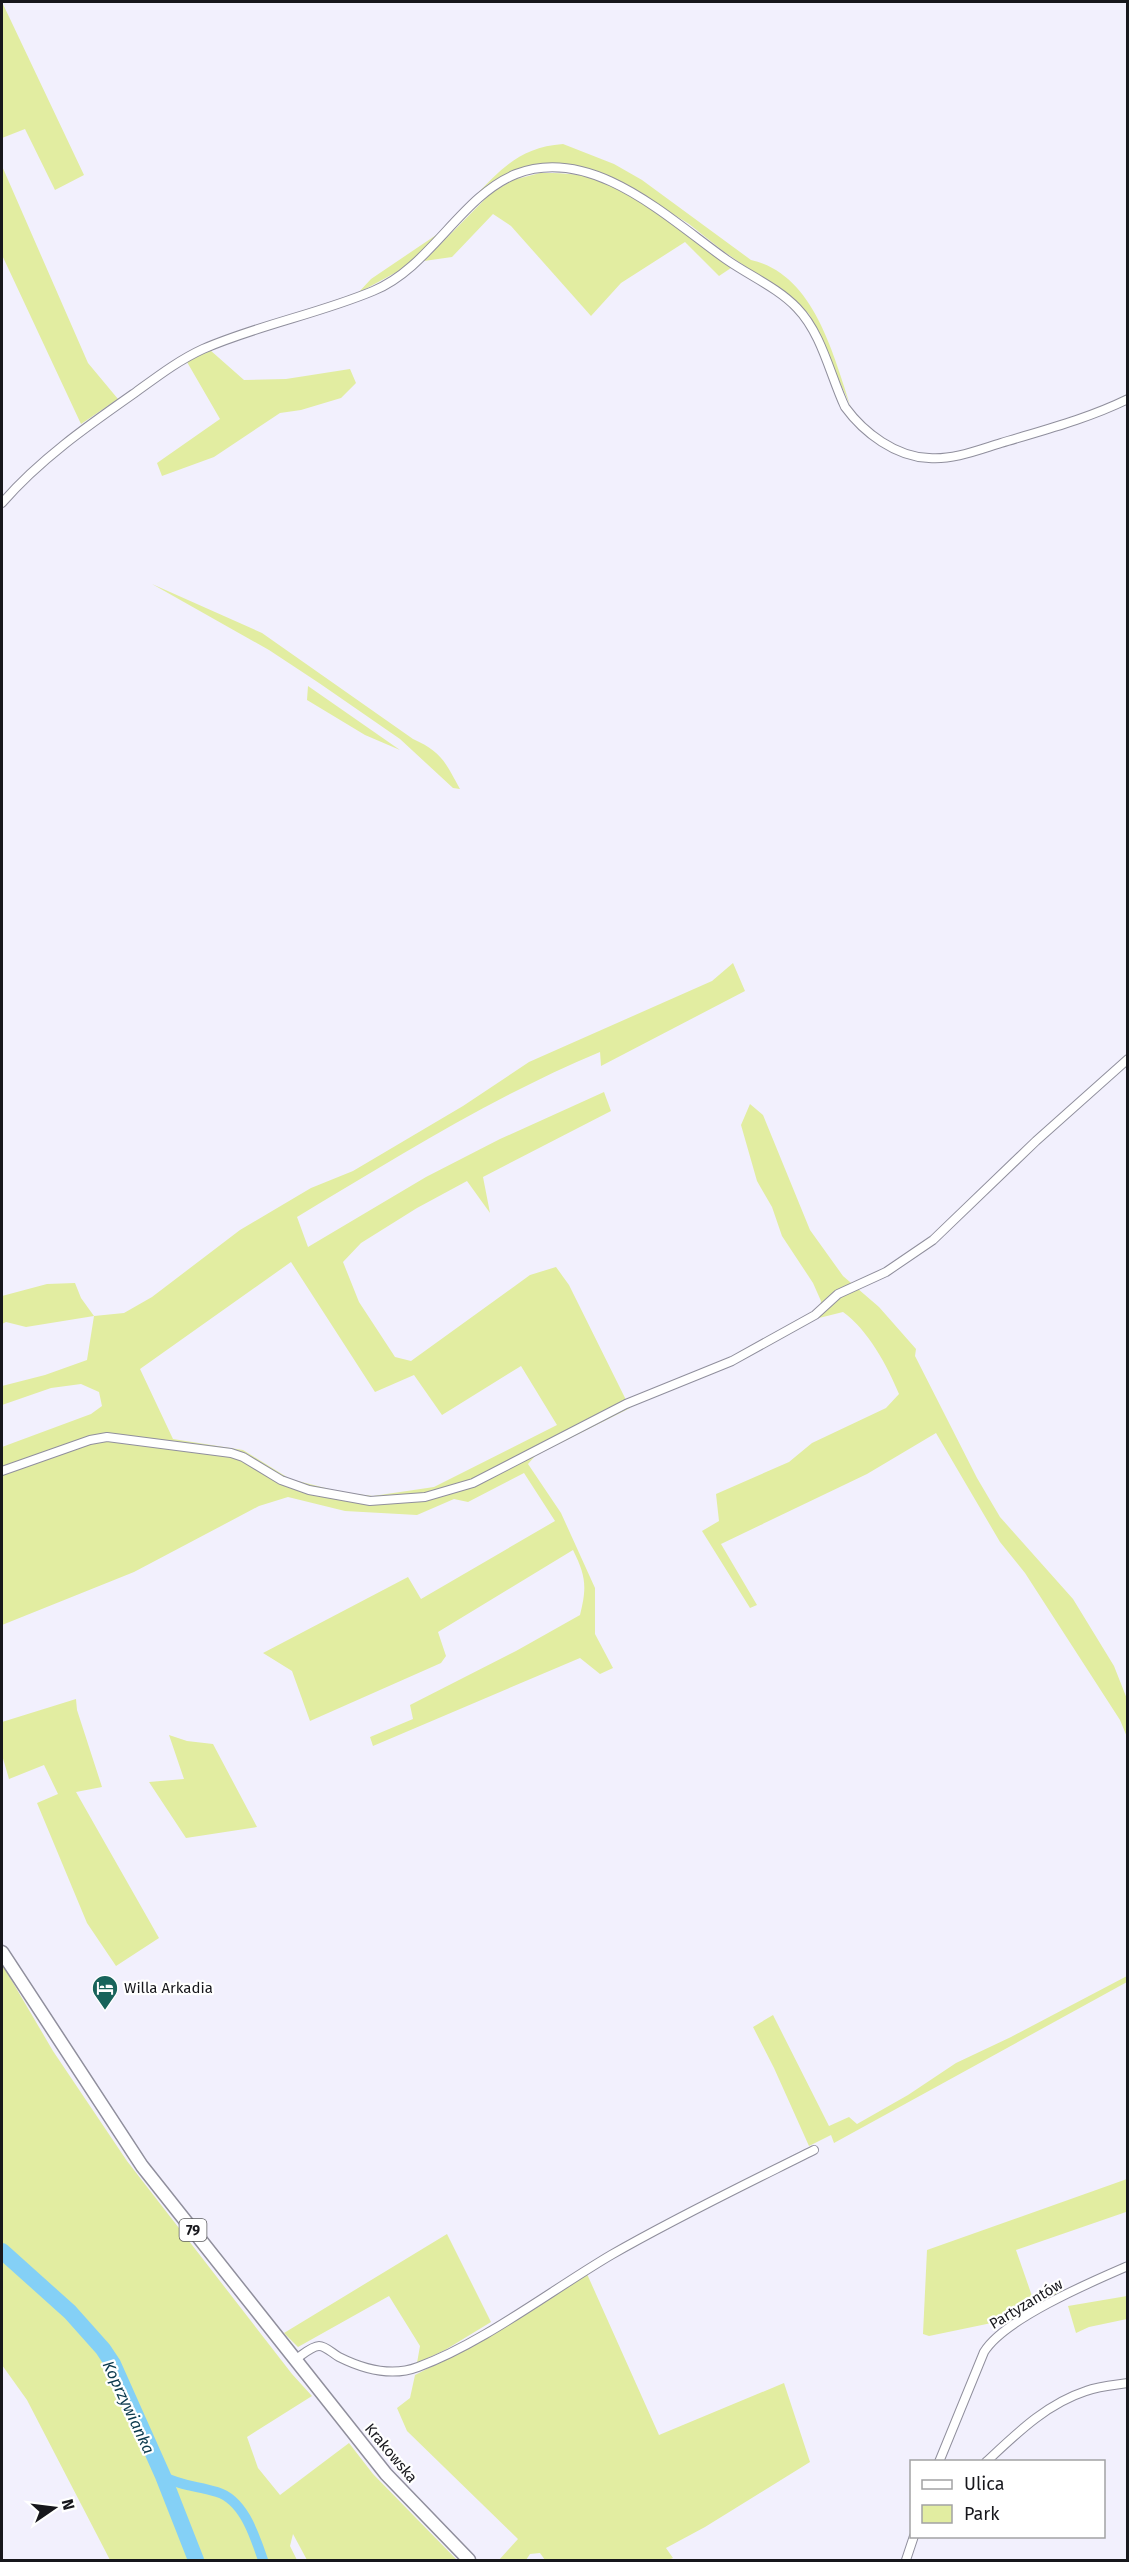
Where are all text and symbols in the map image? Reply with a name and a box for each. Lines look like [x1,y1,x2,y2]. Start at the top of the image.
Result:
hotel icon: Willa Arkadia [90,1973,120,2011]
place label: Willa Arkadia [124,1979,213,1997]
road number: 79 [180,2219,206,2241]
street label: Partyzantów [986,2275,1066,2333]
water label: Koprzywianka [99,2358,158,2457]
street label: Krakowska [361,2420,421,2486]
legend [910,2460,1105,2538]
text: Ulica [964,2473,1004,2495]
north arrow [24,2478,84,2538]
text: N [58,2497,79,2512]
text: Park [964,2503,1000,2525]

